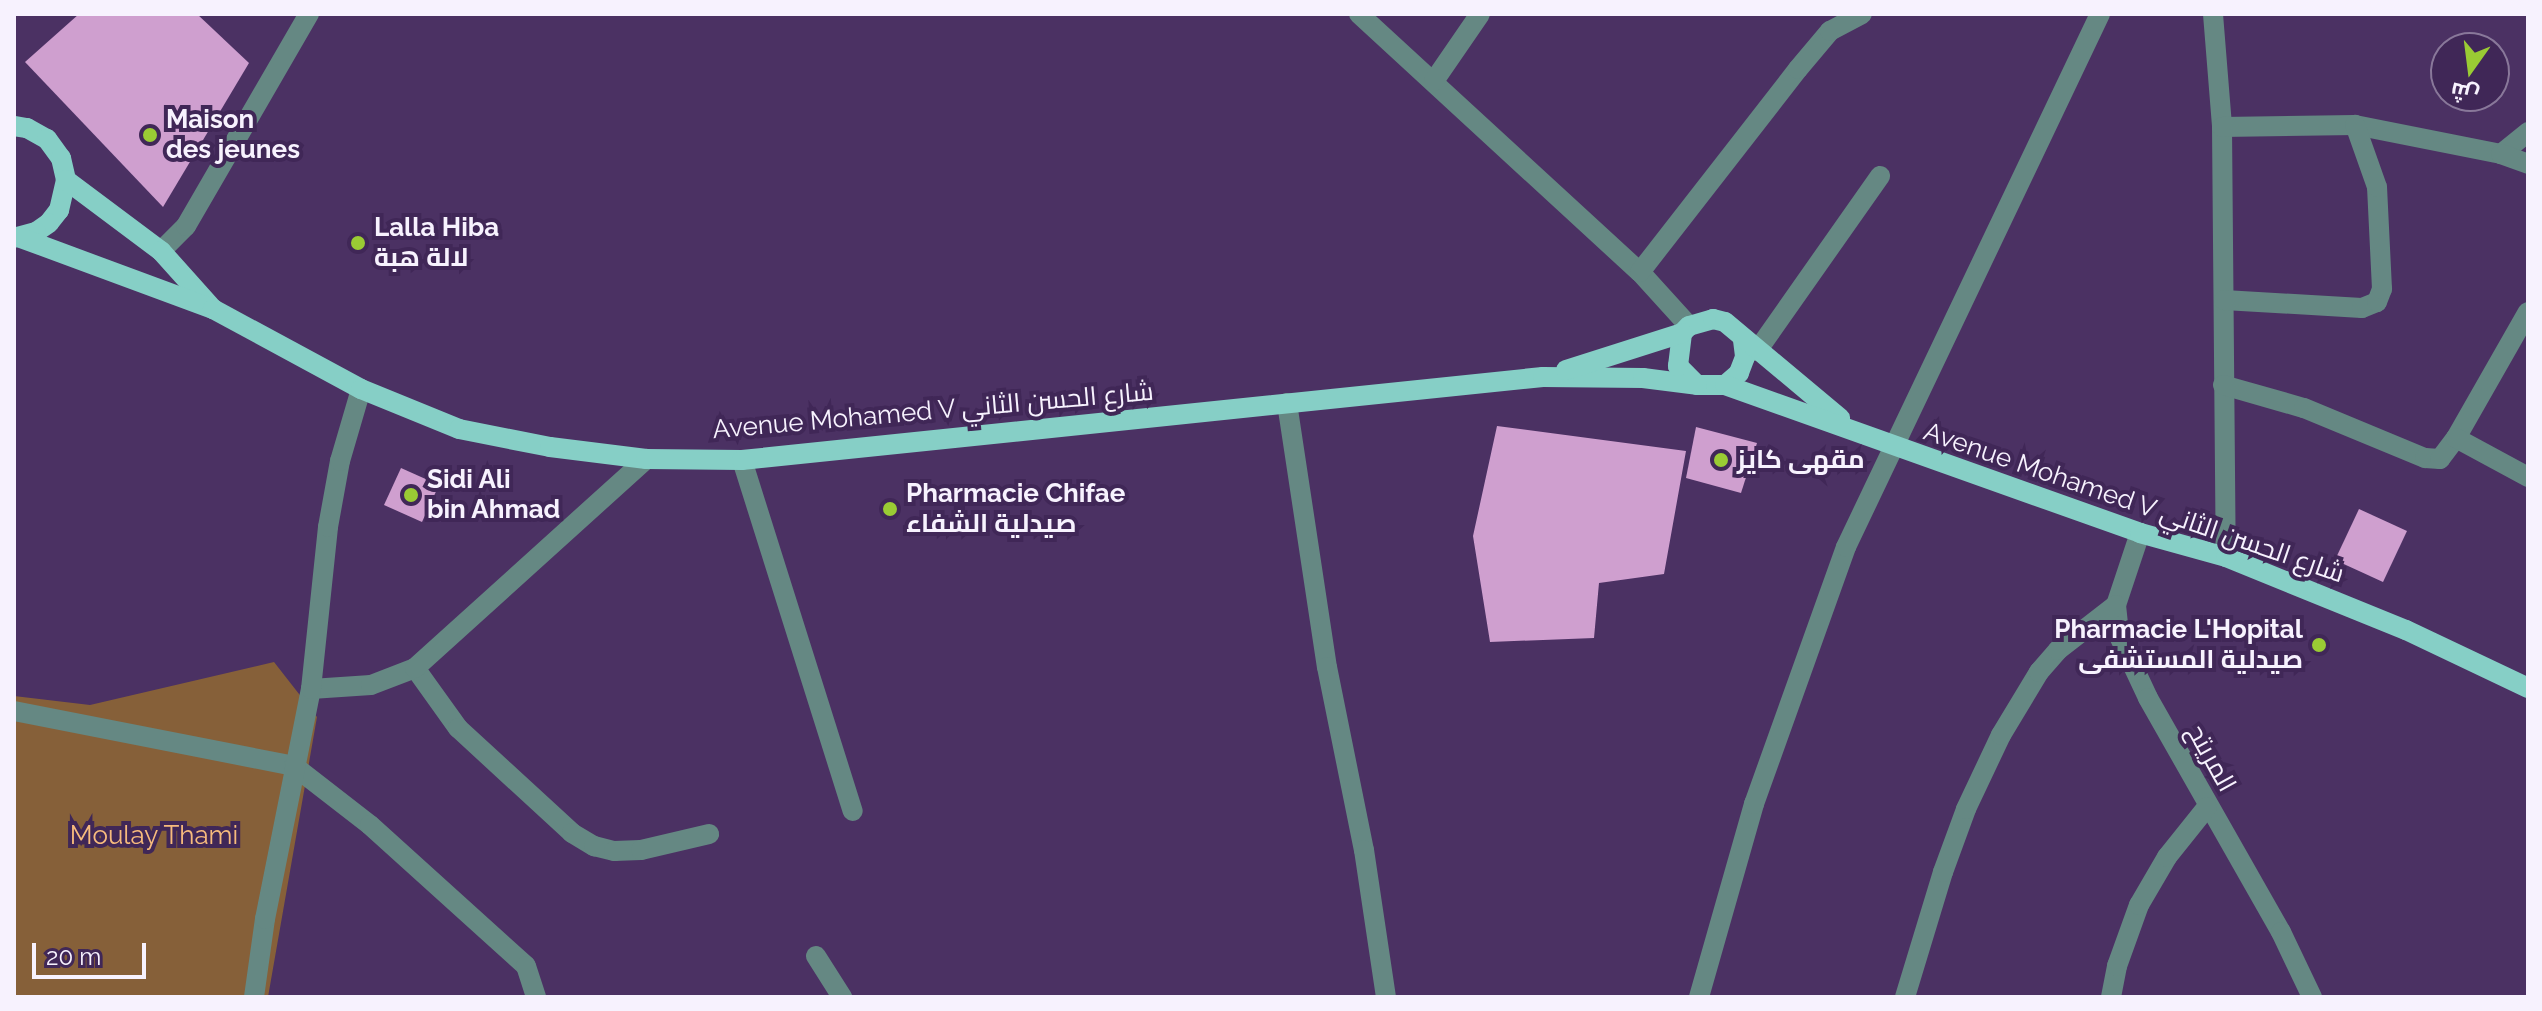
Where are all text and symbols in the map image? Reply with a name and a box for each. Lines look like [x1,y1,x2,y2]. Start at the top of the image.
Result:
north arrow [2430,32,2510,112]
text: ش [2448,77,2482,109]
place label: Maison des jeunes [166,104,300,166]
marker: Maison des jeunes [141,126,159,144]
place label: Lalla Hiba لالة هبة [374,212,499,274]
marker: Lalla Hiba لالة هبة [349,234,367,252]
street label: Avenue Mohamed V شارع الحسن الثاني [710,376,1156,446]
street label: Avenue Mohamed V شارع الحسن الثاني [1919,416,2349,590]
place label: مقهى كايز [1737,444,1865,476]
marker: مقهى كايز [1712,451,1730,469]
place label: Sidi Ali bin Ahmad [427,464,561,526]
place label: Pharmacie Chifae صيدلية الشفاء [906,478,1125,540]
marker: Sidi Ali bin Ahmad [402,486,420,504]
marker: Pharmacie Chifae صيدلية الشفاء [881,500,899,518]
place label: Pharmacie L'Hopital صيدلية المستشفى [2054,614,2303,676]
marker: Pharmacie L'Hopital صيدلية المستشفى [2310,636,2328,654]
street label: المريتح [2180,719,2242,797]
park label: Moulay Thami [69,820,239,852]
scale bar [36,927,150,977]
text: 20 m [46,942,101,971]

